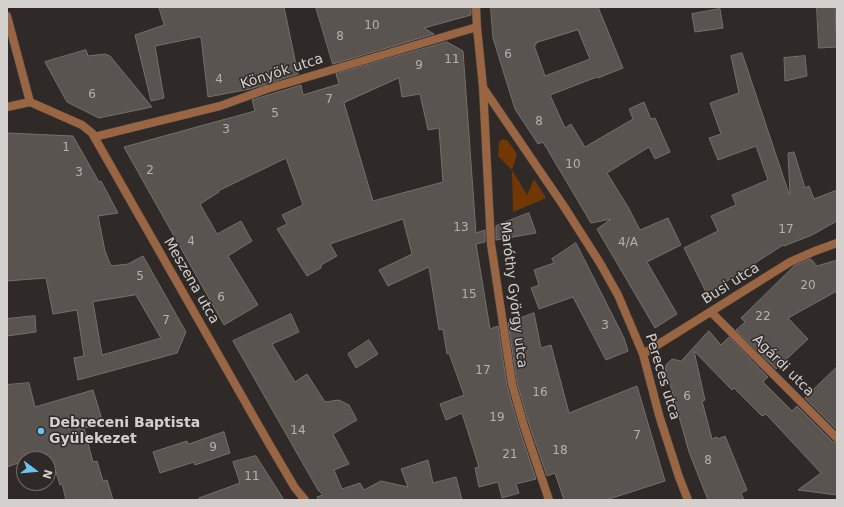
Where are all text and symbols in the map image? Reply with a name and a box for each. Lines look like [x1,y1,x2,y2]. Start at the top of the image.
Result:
house number: 10 [364,19,380,33]
house number: 8 [336,30,344,44]
house number: 6 [504,48,512,62]
street label: Könyök utca [239,51,325,93]
house number: 11 [444,53,460,67]
house number: 9 [415,59,423,73]
house number: 4 [215,73,223,87]
house number: 6 [88,88,96,102]
house number: 7 [325,93,333,107]
house number: 5 [271,107,279,121]
house number: 8 [535,115,543,129]
house number: 3 [222,123,230,137]
house number: 1 [62,141,70,155]
house number: 10 [565,158,581,172]
house number: 2 [146,164,154,178]
house number: 3 [75,166,83,180]
house number: 13 [453,221,469,235]
street label: Maróthy György utca [496,221,530,369]
house number: 17 [778,223,794,237]
street label: Meszena utca [160,235,222,327]
house number: 4 [187,235,195,249]
house number: 4/A [618,236,638,250]
street label: Busi utca [699,260,763,308]
house number: 5 [136,270,144,284]
house number: 20 [800,279,816,293]
house number: 15 [461,288,477,302]
house number: 6 [217,291,225,305]
house number: 22 [755,310,771,324]
house number: 7 [162,314,170,328]
house number: 3 [601,319,609,333]
street label: Pereces utca [641,332,683,422]
street label: Agárdi utca [749,332,817,400]
house number: 17 [475,364,491,378]
house number: 16 [532,386,548,400]
house number: 6 [683,390,691,404]
house number: 19 [489,411,505,425]
place label: Debreceni Baptista Gyülekezet [49,415,200,448]
house number: 14 [290,424,306,438]
marker: Debreceni Baptista Gyülekezet [36,426,46,436]
house number: 7 [633,429,641,443]
house number: 9 [209,441,217,455]
house number: 18 [552,444,568,458]
house number: 21 [502,448,518,462]
north arrow [16,451,56,491]
house number: 8 [704,454,712,468]
text: N [40,468,55,480]
house number: 11 [244,470,260,484]

